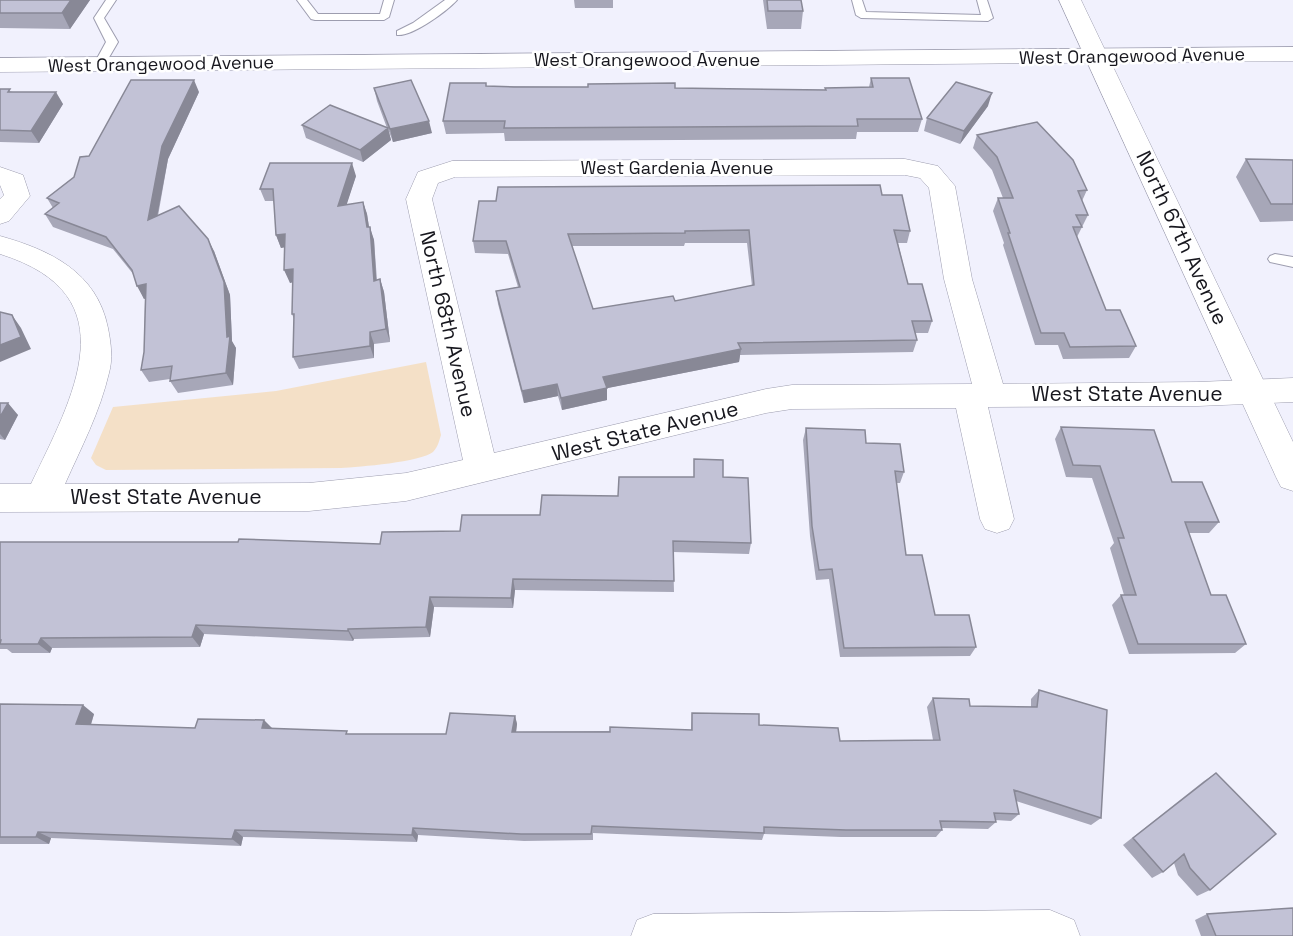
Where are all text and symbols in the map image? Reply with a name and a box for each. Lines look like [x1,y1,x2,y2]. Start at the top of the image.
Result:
street label: West Orangewood Avenue [1019,42,1245,69]
street label: West Orangewood Avenue [534,48,760,71]
street label: West Orangewood Avenue [48,50,274,77]
street label: North 67th Avenue [1130,146,1235,329]
street label: West Gardenia Avenue [580,156,774,179]
street label: North 68th Avenue [414,228,483,420]
street label: West State Avenue [1031,380,1223,407]
street label: West State Avenue [549,394,741,467]
street label: West State Avenue [70,483,262,510]

